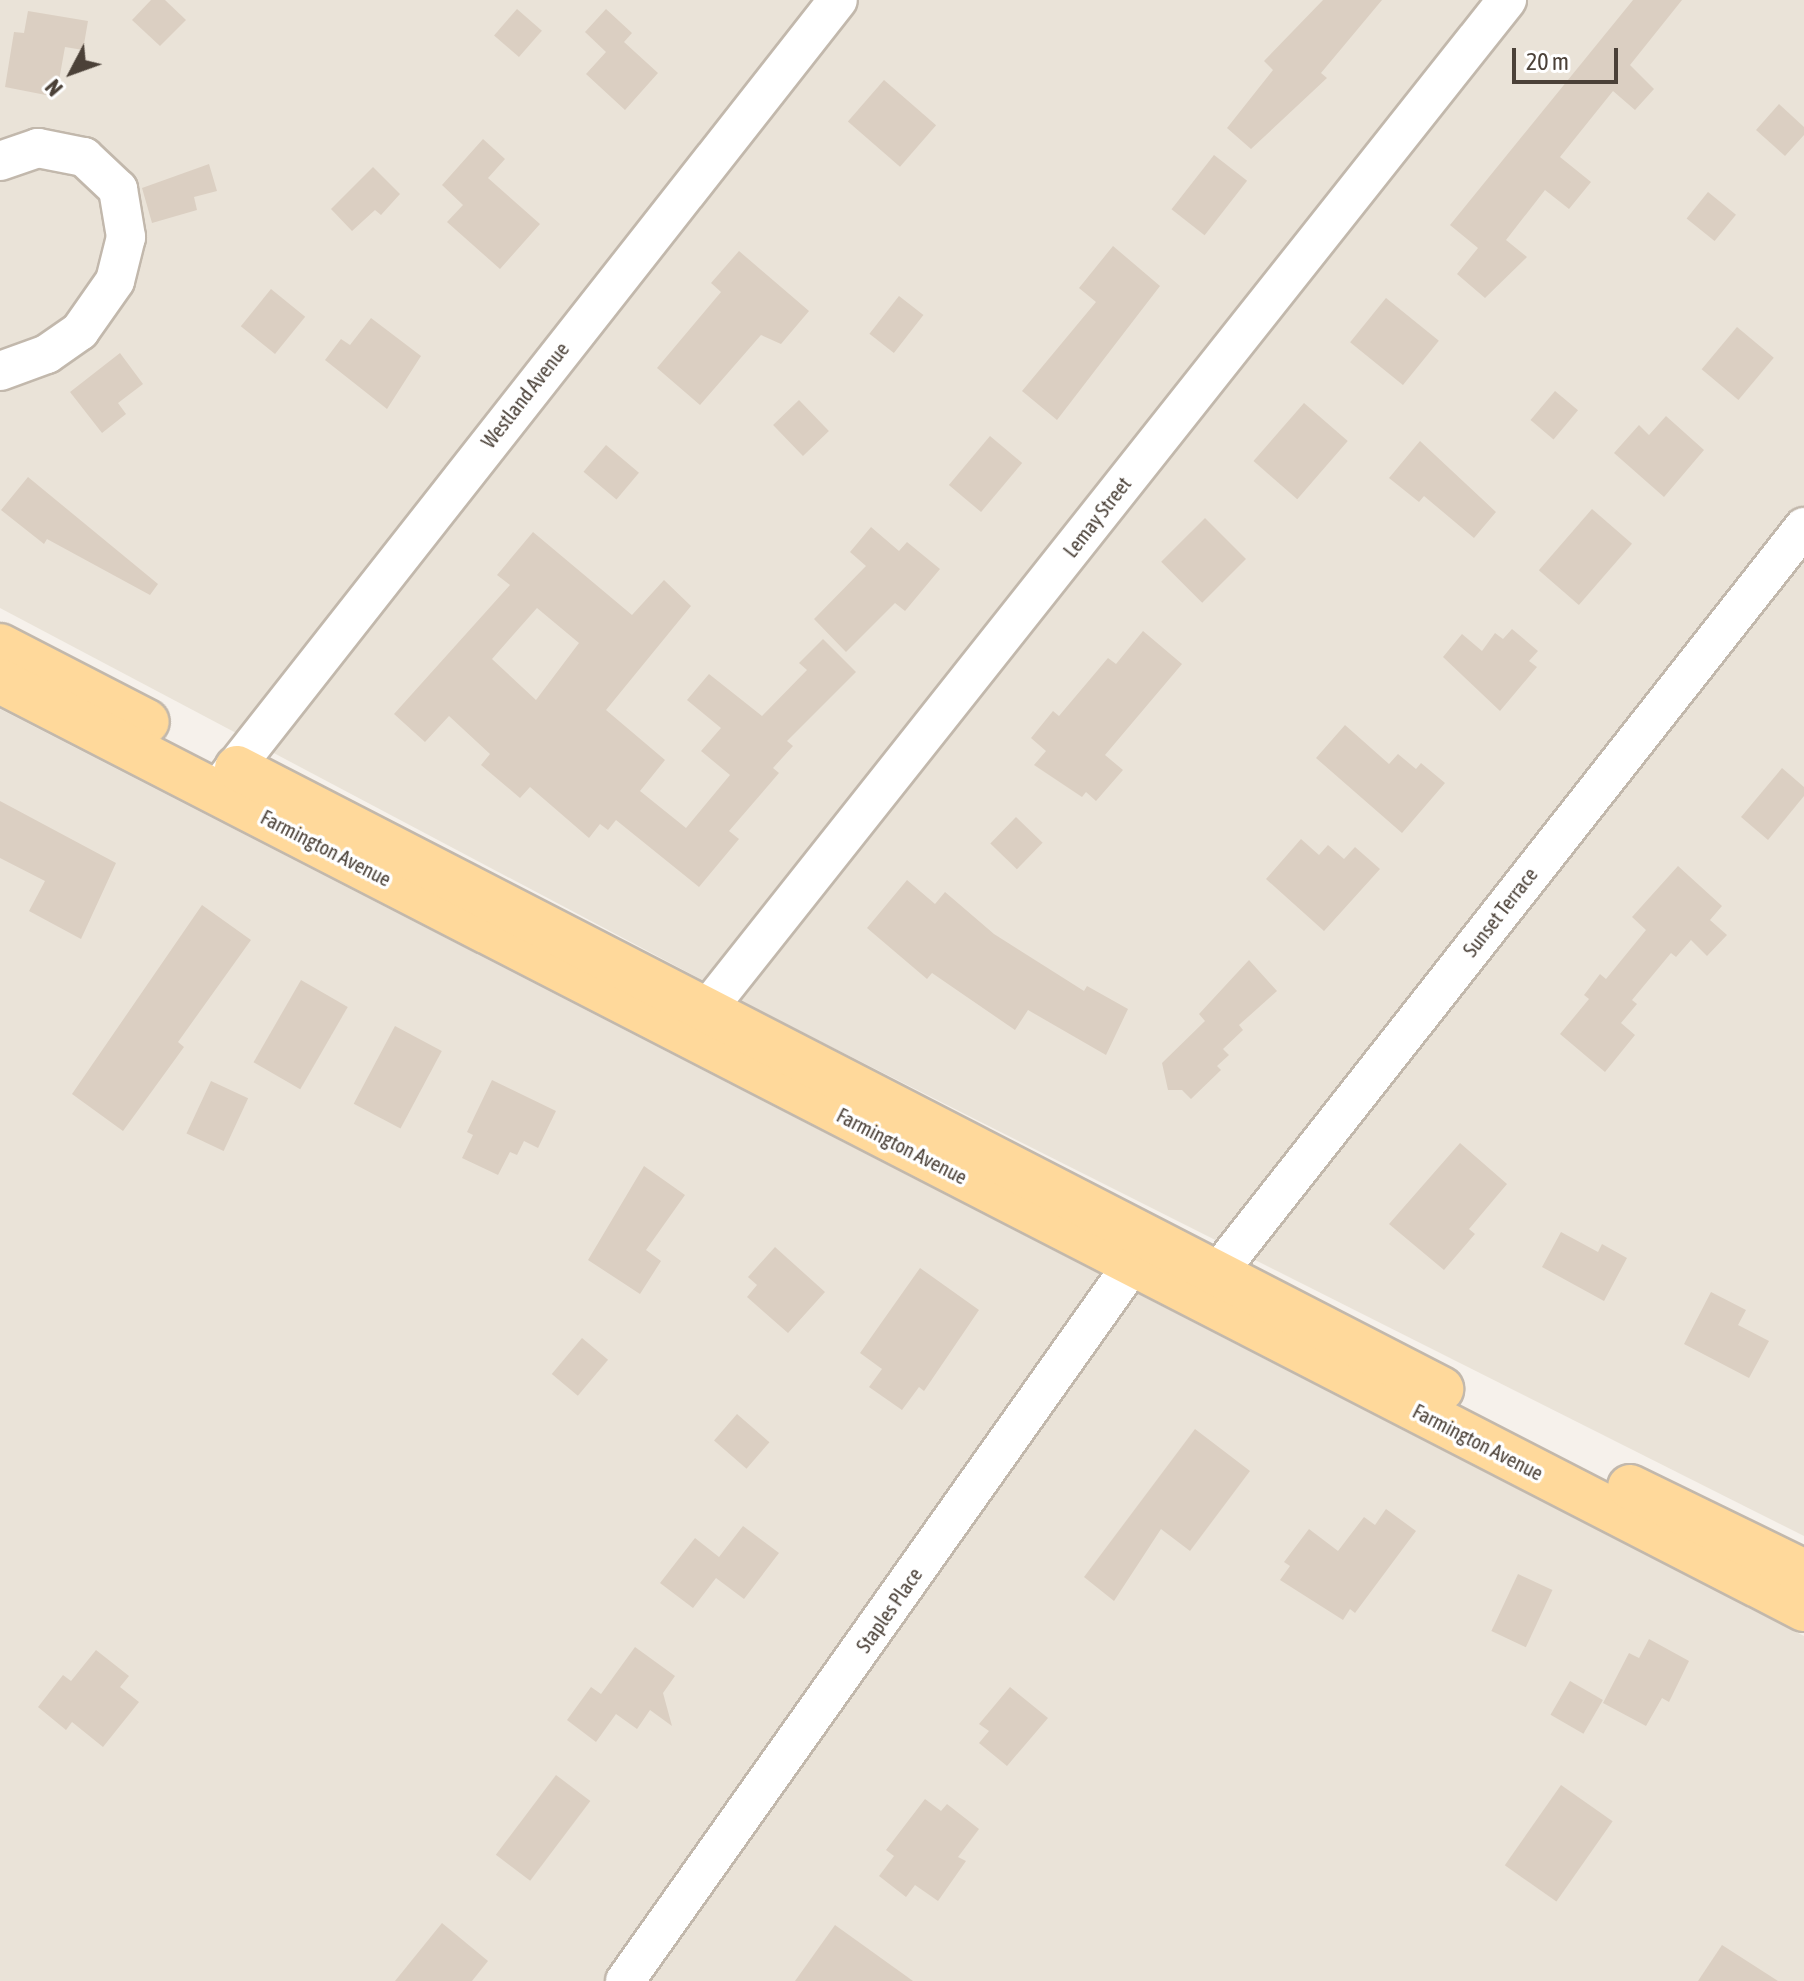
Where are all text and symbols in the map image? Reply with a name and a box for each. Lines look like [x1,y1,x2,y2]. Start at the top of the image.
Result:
north arrow [32,32,112,112]
scale bar [1516,32,1622,82]
text: 20 m [1526,48,1569,75]
text: N [40,74,68,101]
street label: Westland Avenue [476,337,574,453]
street label: Lemay Street [1058,472,1136,562]
street label: Farmington Avenue [257,805,395,891]
street label: Sunset Terrace [1458,863,1542,961]
street label: Farmington Avenue [833,1103,971,1189]
street label: Farmington Avenue [1409,1399,1547,1485]
street label: Staples Place [851,1563,927,1657]

